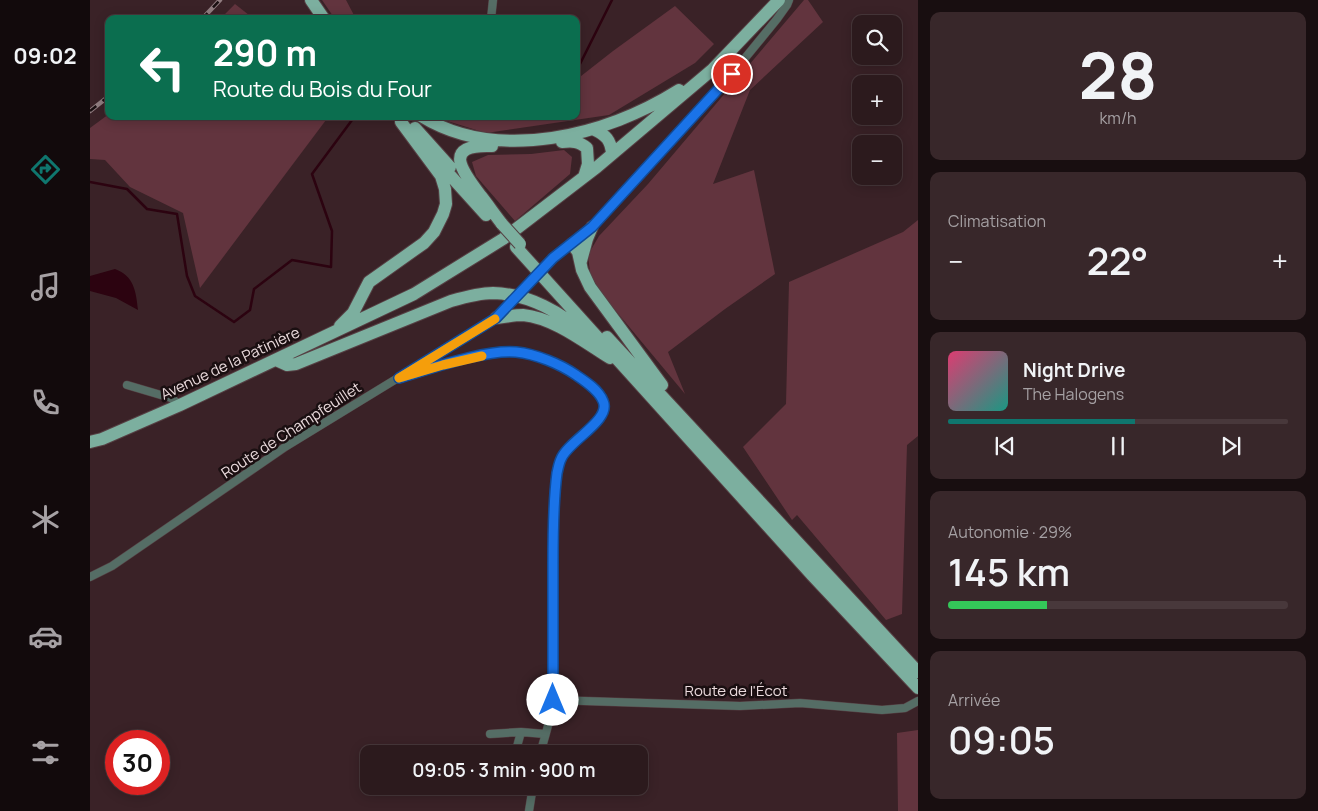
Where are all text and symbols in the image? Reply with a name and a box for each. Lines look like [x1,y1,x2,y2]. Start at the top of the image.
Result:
map controls [852,15,902,185]
button: search [852,15,902,65]
text: 290 m [213,29,317,77]
text: 28 [1079,30,1157,119]
icon: left [130,35,195,100]
text: 09:02 [13,41,77,71]
pin [711,53,753,95]
icon: arrive [718,60,746,88]
text: Route du Bois du Four [213,74,432,104]
button: + [852,75,902,125]
text: km/h [1099,107,1137,129]
button: − [852,135,902,185]
icon: directions [28,152,63,187]
text: Climatisation [948,210,1046,232]
text: 22° [1087,234,1148,286]
text: − [948,242,963,280]
text: + [1272,242,1288,280]
icon: music [28,269,63,304]
street label: Avenue de la Patinière [157,321,303,405]
text: Night Drive [1023,357,1125,383]
street label: Route de Champfeuillet [217,377,365,483]
text: The Halogens [1023,383,1124,405]
icon: phone [28,385,63,420]
icon: previous [991,432,1019,460]
icon: pause [1104,432,1132,460]
icon: next [1217,432,1245,460]
icon: climate [28,502,63,537]
text: Autonomie · 29% [948,521,1072,543]
text: 145 km [948,545,1070,597]
icon: car [28,619,63,654]
position arrow [526,673,578,725]
street label: Route de l'Écot [684,680,788,701]
text: Arrivée [948,689,1000,711]
text: 09:05 [948,713,1055,765]
speed limit sign: 30 [105,730,170,795]
icon: filters [28,735,63,770]
text: 09:05 · 3 min · 900 m [412,757,596,783]

